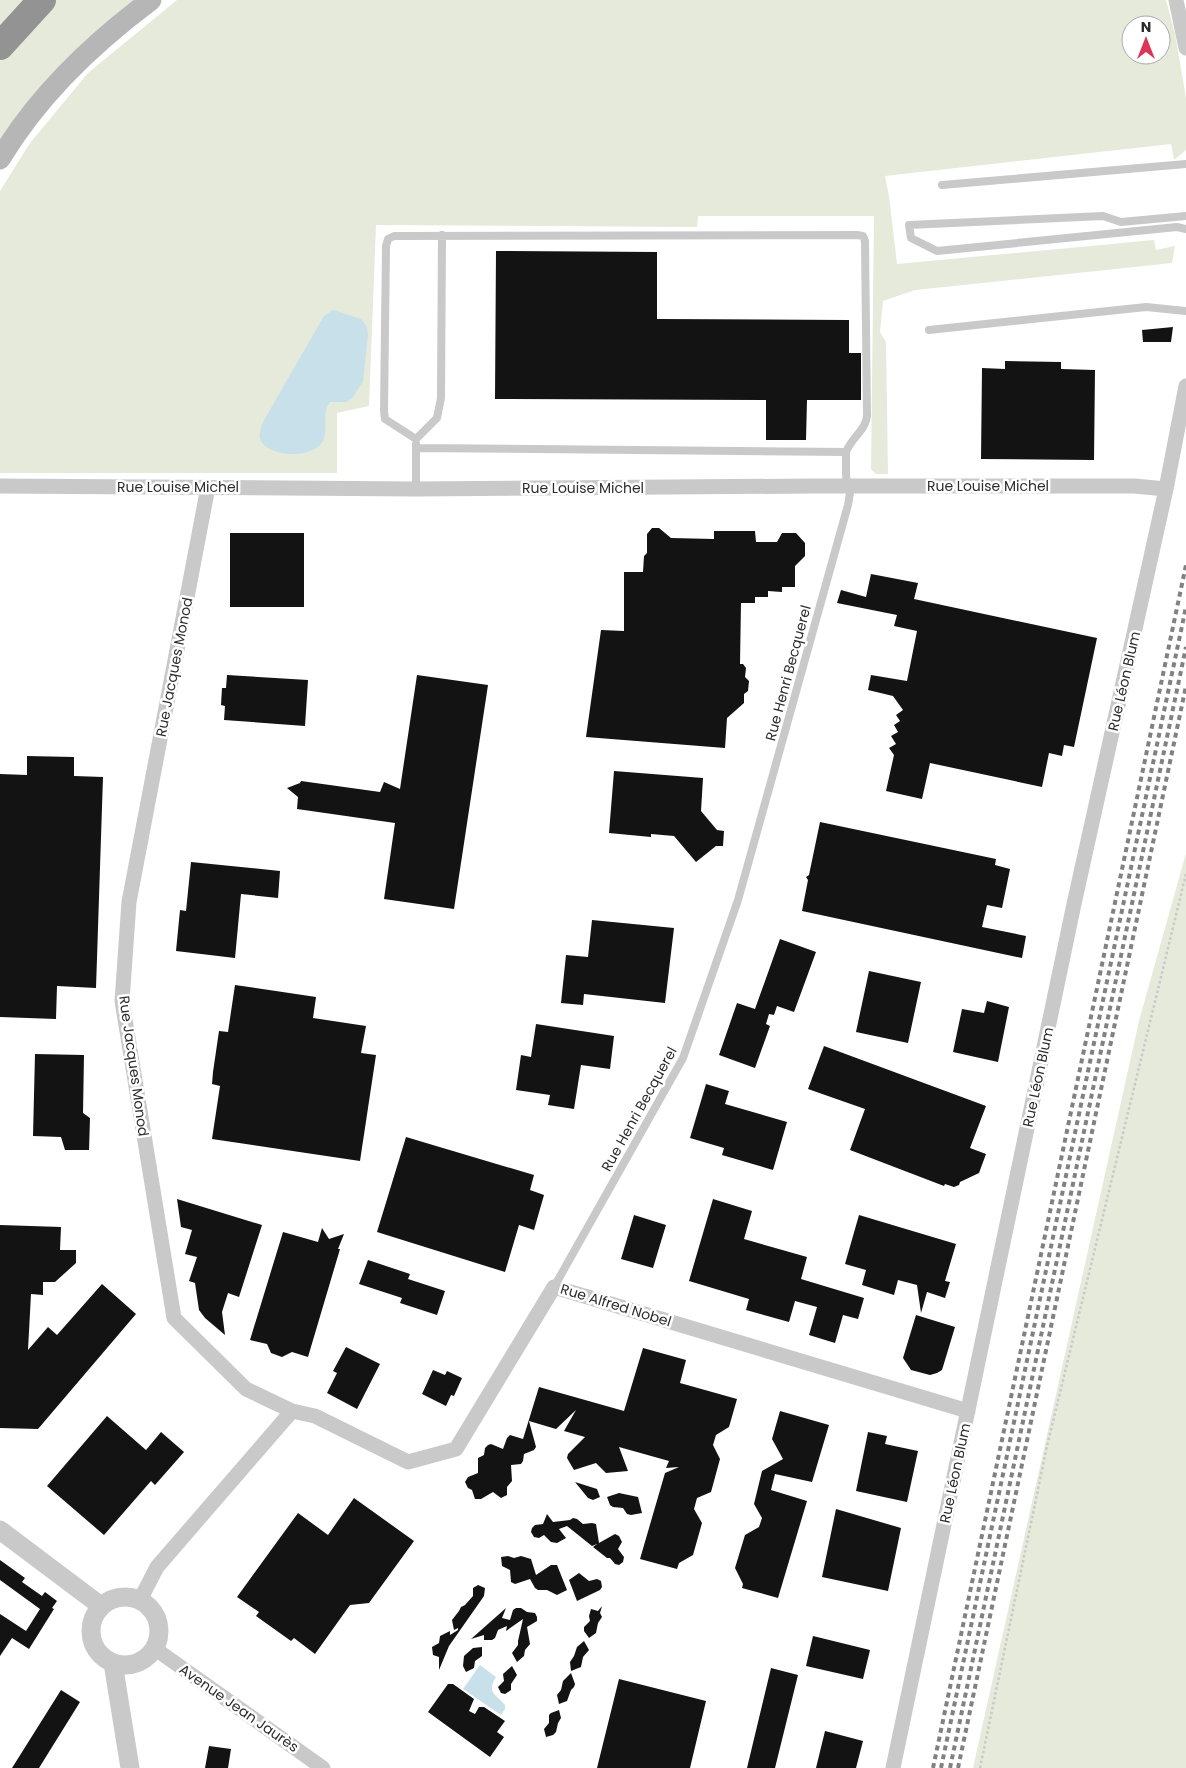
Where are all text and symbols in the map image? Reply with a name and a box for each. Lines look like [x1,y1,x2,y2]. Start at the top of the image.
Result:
north arrow [1121,15,1171,65]
text: N [1141,17,1151,37]
street label: Rue Louise Michel [927,476,1049,496]
street label: Rue Louise Michel [117,477,239,497]
street label: Rue Louise Michel [522,478,644,498]
street label: Rue Jacques Monod [151,595,197,739]
street label: Rue Henri Becquerel [760,603,816,743]
street label: Rue Léon Blum [1103,629,1145,733]
street label: Rue Jacques Monod [114,994,154,1138]
street label: Rue Léon Blum [1018,1025,1058,1129]
street label: Rue Henri Becquerel [596,1043,682,1175]
street label: Rue Alfred Nobel [558,1279,674,1331]
street label: Rue Léon Blum [935,1421,975,1525]
street label: Avenue Jean Jaurès [175,1659,303,1757]

